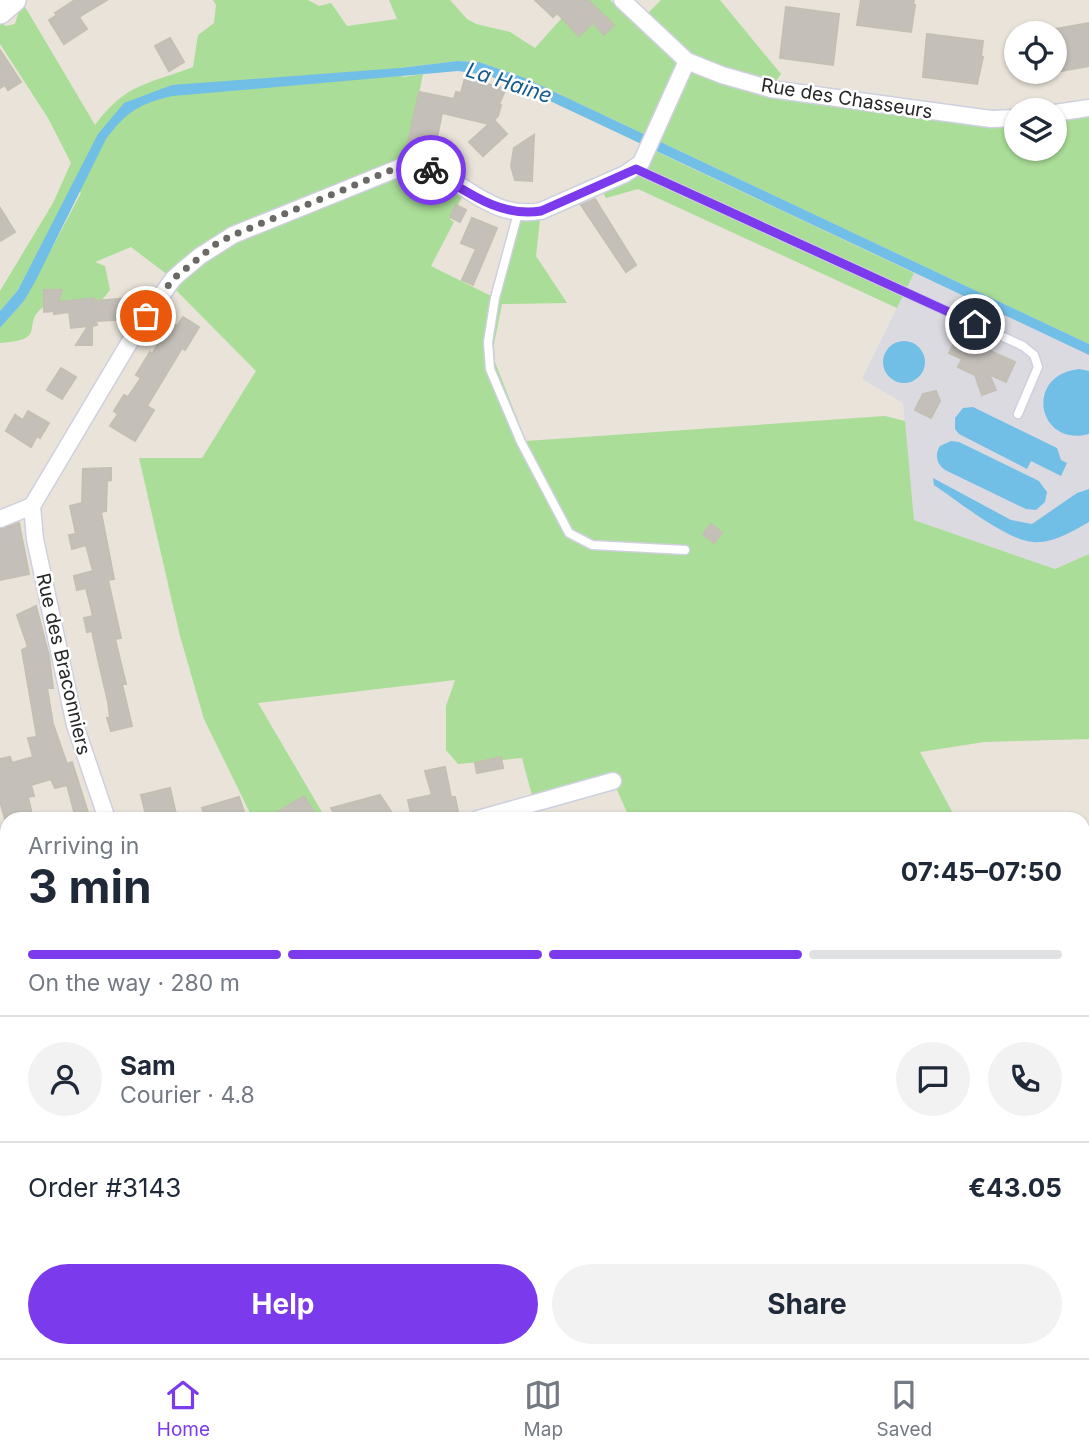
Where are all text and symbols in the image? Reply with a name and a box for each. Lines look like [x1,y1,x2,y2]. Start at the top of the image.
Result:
map controls [1004,21,1067,161]
button: locate [1004,21,1067,84]
water label: La Haine [463,57,555,108]
street label: Rue des Chasseurs [760,74,934,123]
button: layers [1004,98,1067,161]
courier [396,135,466,205]
icon: bike [412,151,450,189]
pin [116,286,176,346]
pin [945,294,1005,354]
icon: bag [127,297,165,335]
icon: home [956,305,994,343]
street label: Rue des Braconniers [31,571,96,757]
text: Arriving in [28,832,139,860]
text: 07:45–07:50 [901,856,1062,887]
text: 3 min [28,858,152,914]
text: On the way · 280 m [28,969,240,997]
button: person [28,1042,102,1116]
button: chat [896,1042,970,1116]
button: phone [988,1042,1062,1116]
text: Sam [120,1050,176,1081]
text: Courier · 4.8 [120,1081,255,1109]
text: Order #3143 [28,1172,181,1203]
text: €43.05 [968,1172,1062,1203]
button: Help [28,1264,538,1344]
button: Share [552,1264,1062,1344]
tab: Home [157,1376,210,1441]
tab: Map [524,1376,563,1441]
tab: Saved [877,1376,932,1441]

